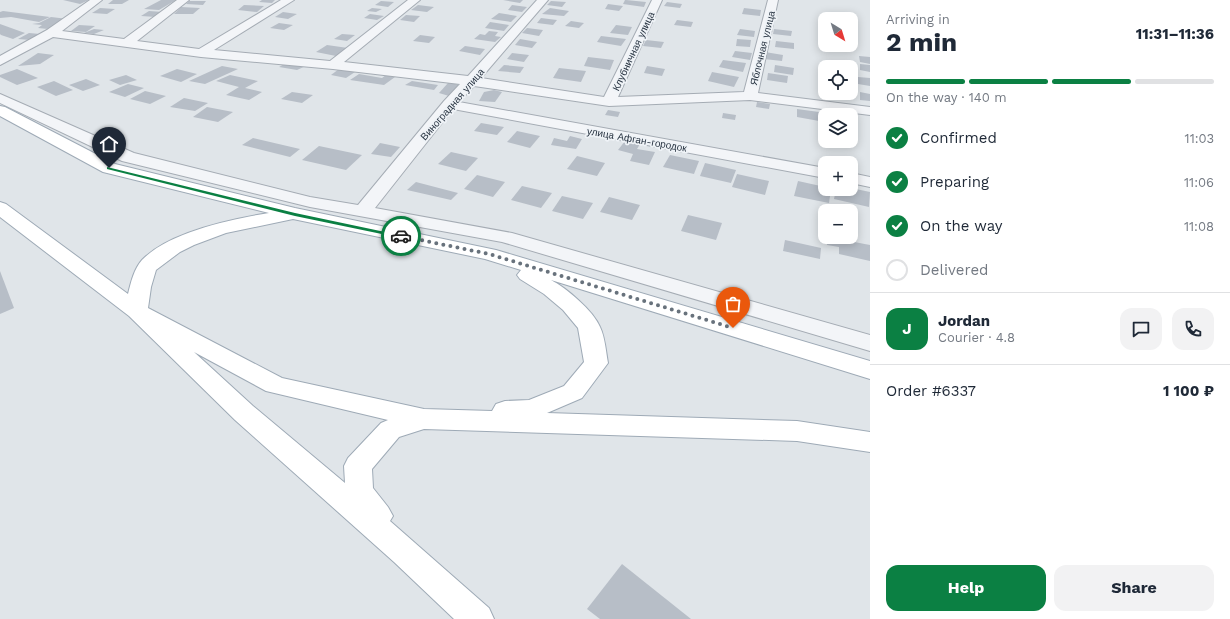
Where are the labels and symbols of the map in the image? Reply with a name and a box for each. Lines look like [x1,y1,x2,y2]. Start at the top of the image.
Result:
street label: Клубничная улица [610,9,657,93]
street label: Яблочная улица [748,9,777,87]
north arrow [818,12,858,52]
street label: Виноградная улица [418,66,487,142]
street label: улица Афган-городок [586,125,688,154]
pin [92,127,126,168]
courier [381,216,421,256]
pin [716,287,750,328]

